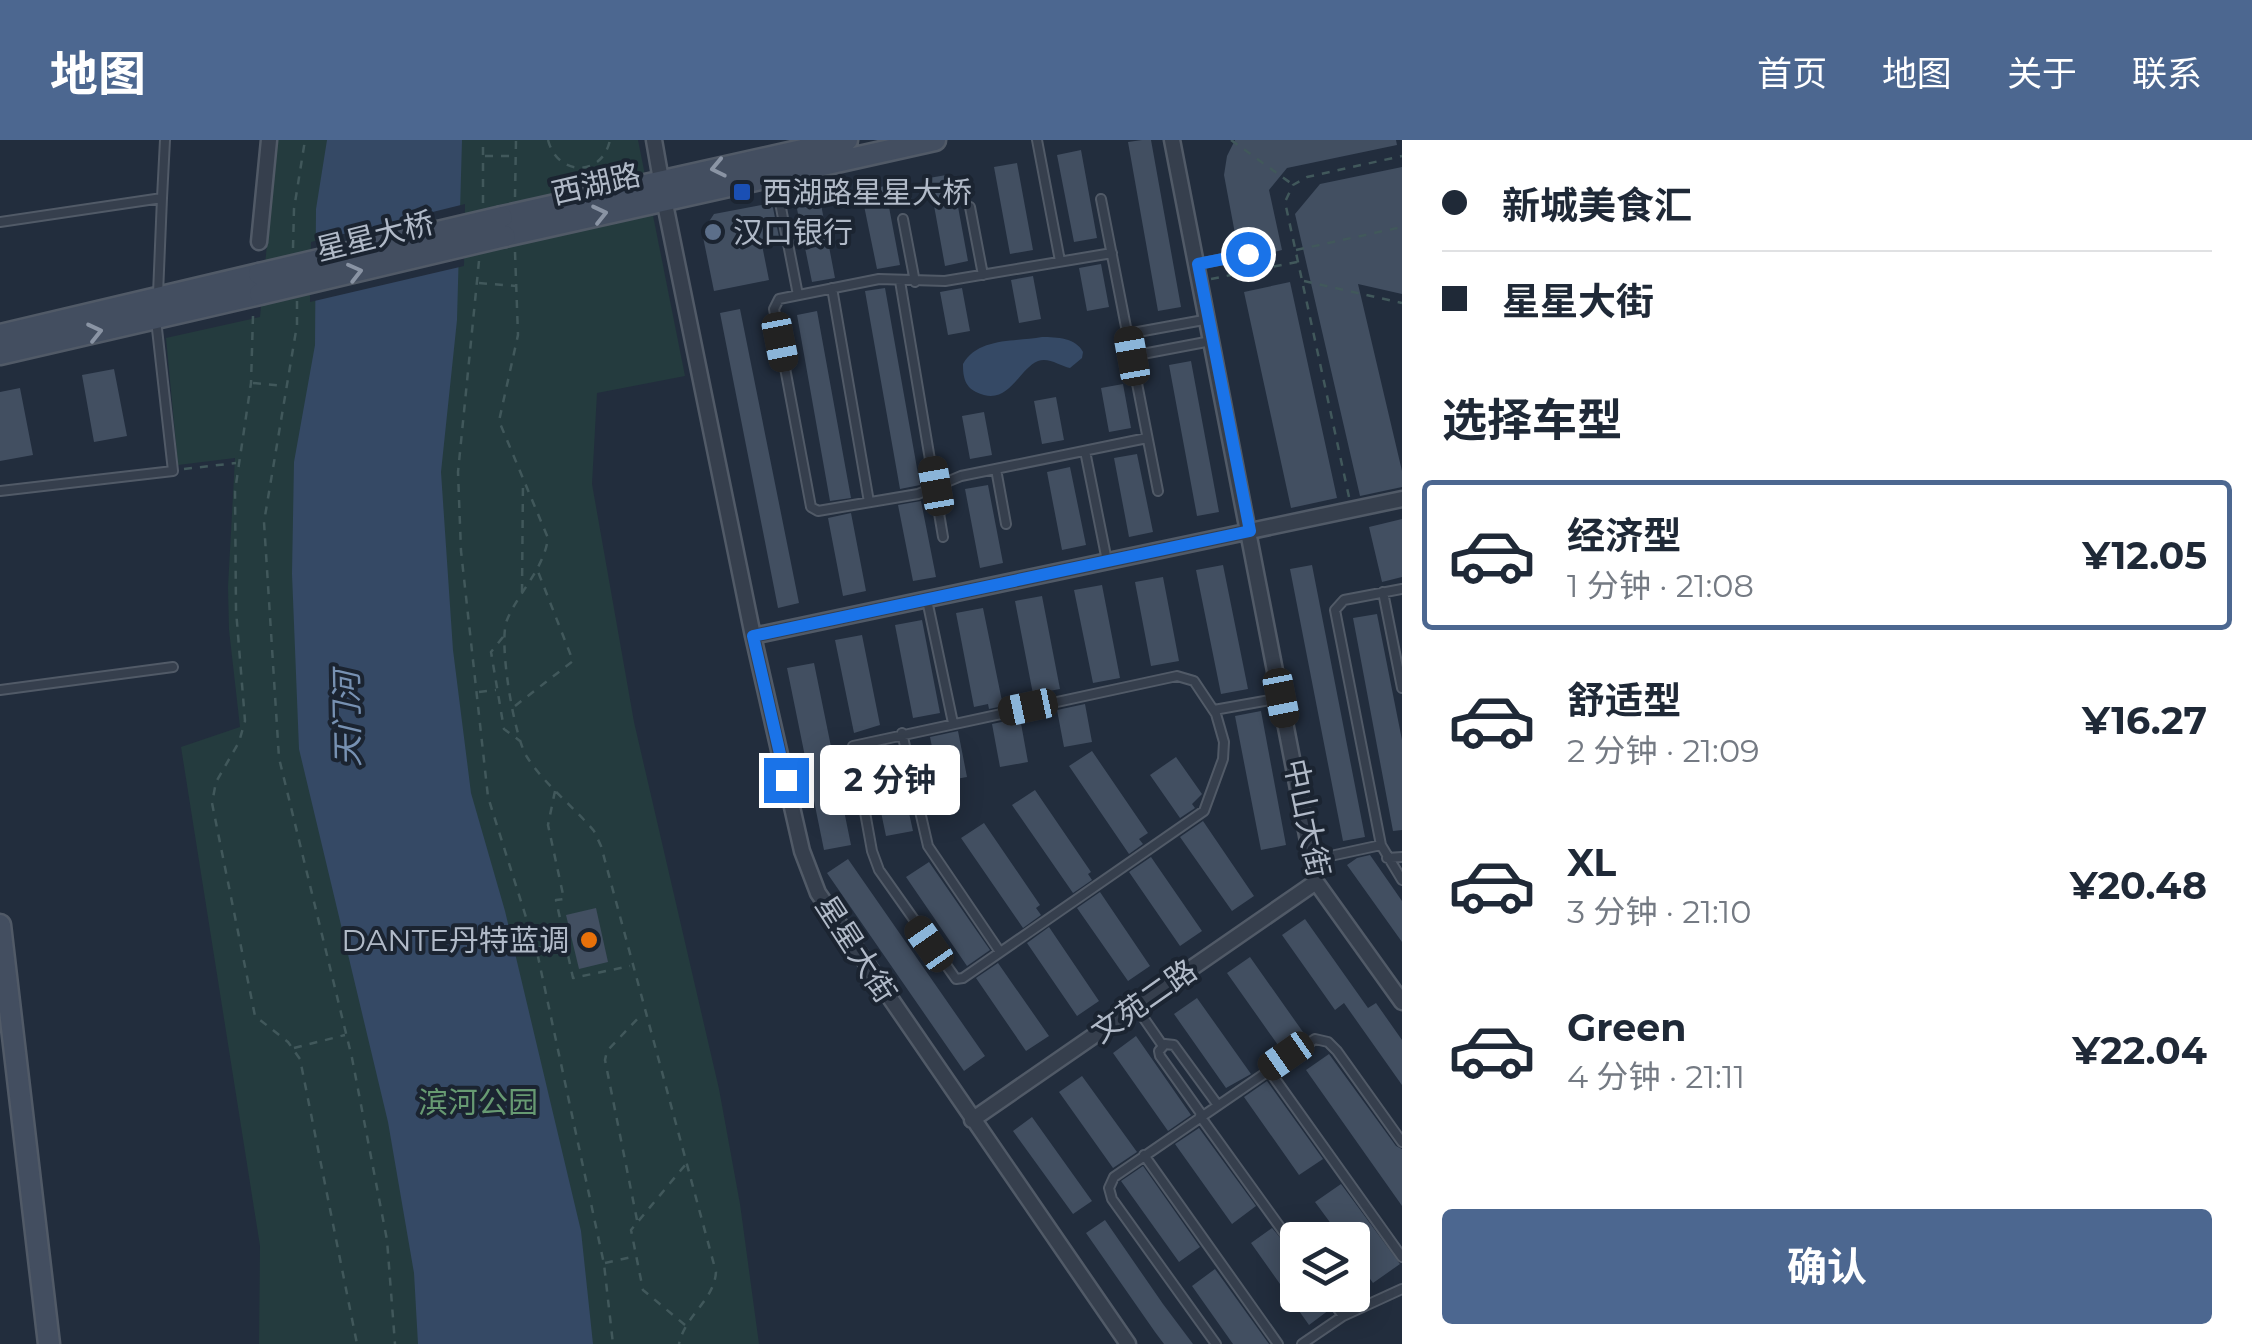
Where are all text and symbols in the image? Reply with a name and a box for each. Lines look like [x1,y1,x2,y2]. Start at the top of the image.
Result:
text: 地图 [50,45,146,103]
text: 首页 [1757,52,1827,95]
text: 地图 [1882,52,1952,95]
text: 关于 [2007,52,2077,95]
text: 联系 [2132,52,2202,95]
street label: 西湖路 [548,156,644,212]
one-way arrow [710,156,727,177]
place label: 西湖路星星大桥 [762,174,972,211]
marker: 西湖路星星大桥 [731,181,753,203]
text: 新城美食汇 [1502,182,1692,229]
street label: 星星大桥 [312,204,438,268]
one-way arrow [591,205,608,226]
place label: 汉口银行 [733,214,853,251]
marker: 汉口银行 [702,221,724,243]
route start [1226,232,1271,277]
one-way arrow [346,263,363,284]
text: 星星大街 [1502,278,1654,325]
car [760,310,800,374]
one-way arrow [86,323,103,344]
car [1112,324,1152,388]
text: 选择车型 [1442,392,1622,447]
car [916,454,956,518]
icon: car [1447,510,1537,600]
text: 经济型 [1567,512,1681,559]
text: ¥12.05 [2082,532,2207,579]
text: 1 分钟 · 21:08 [1567,566,1754,605]
water label: 天门河 [327,665,367,767]
car [1261,666,1301,730]
icon: car [1447,675,1537,765]
text: 舒适型 [1567,677,1681,724]
car [996,686,1060,728]
text: ¥16.27 [2082,697,2207,744]
text: 2 分钟 · 21:09 [1567,731,1760,770]
callout: 2 分钟 [821,745,961,815]
street label: 中山大街 [1276,755,1338,881]
route end [764,758,809,803]
text: 2 分钟 [844,760,936,799]
text: XL [1567,839,1616,886]
icon: car [1447,840,1537,930]
text: ¥20.48 [2070,862,2207,909]
street label: 星星大街 [808,889,904,1009]
text: 3 分钟 · 21:10 [1567,892,1752,931]
car [900,911,958,977]
place label: DANTE丹特蓝调 [341,922,569,959]
marker: DANTE丹特蓝调 [578,929,600,951]
street label: 文苑二路 [1084,951,1204,1051]
text: Green [1567,1004,1687,1051]
icon: car [1447,1005,1537,1095]
car [1253,1027,1319,1085]
text: ¥22.04 [2072,1027,2207,1074]
text: 4 分钟 · 21:11 [1567,1057,1745,1096]
park label: 滨河公园 [418,1084,538,1121]
button: 确认 [1442,1209,2212,1324]
map controls [1280,1222,1370,1312]
button: layers [1280,1222,1370,1312]

